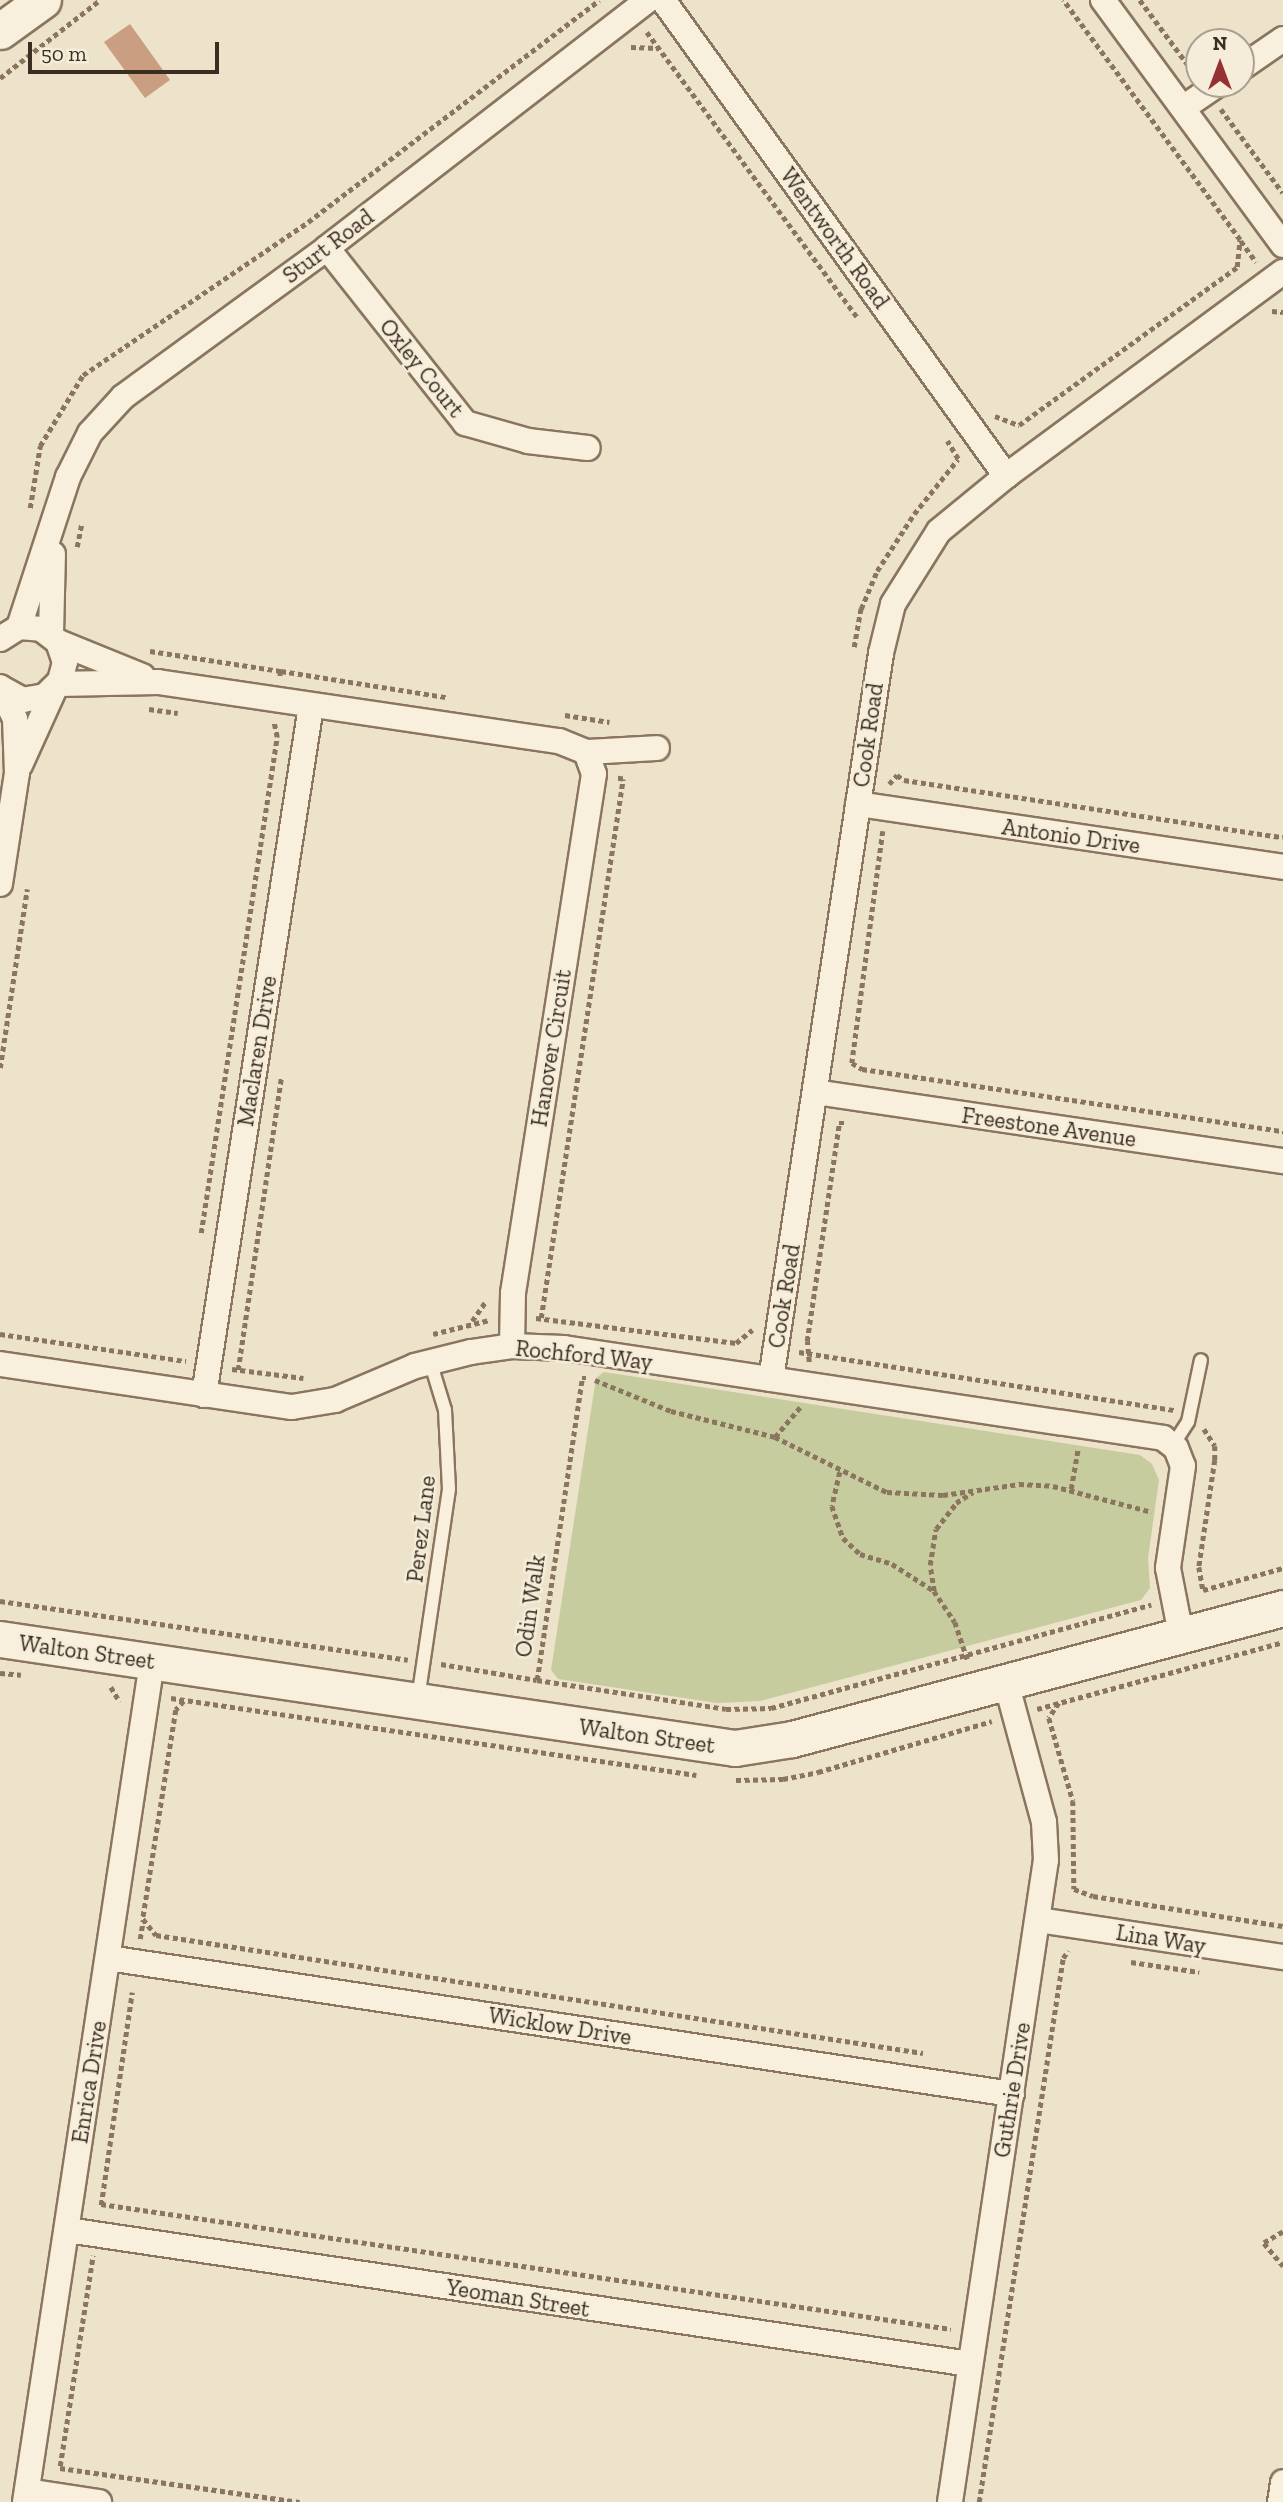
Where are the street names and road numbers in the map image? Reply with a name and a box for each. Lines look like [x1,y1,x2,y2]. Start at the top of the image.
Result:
street label: Wentworth Road [775,162,895,314]
street label: Sturt Road [277,203,379,289]
street label: Oxley Court [374,313,470,423]
street label: Cook Road [847,681,889,789]
street label: Antonio Drive [1000,813,1142,859]
street label: Hanover Circuit [525,967,577,1129]
street label: Maclaren Drive [231,974,283,1128]
street label: Freestone Avenue [960,1101,1138,1153]
street label: Cook Road [762,1242,806,1350]
street label: Rochford Way [514,1334,654,1376]
street label: Perez Lane [401,1474,441,1584]
street label: Odin Walk [509,1553,551,1659]
street label: Walton Street [17,1629,157,1675]
street label: Walton Street [577,1713,717,1759]
street label: Lina Way [1114,1918,1208,1960]
street label: Wicklow Drive [486,2001,634,2051]
street label: Enrica Drive [66,2019,112,2145]
street label: Guthrie Drive [988,2020,1036,2160]
street label: Yeoman Street [444,2273,592,2323]

